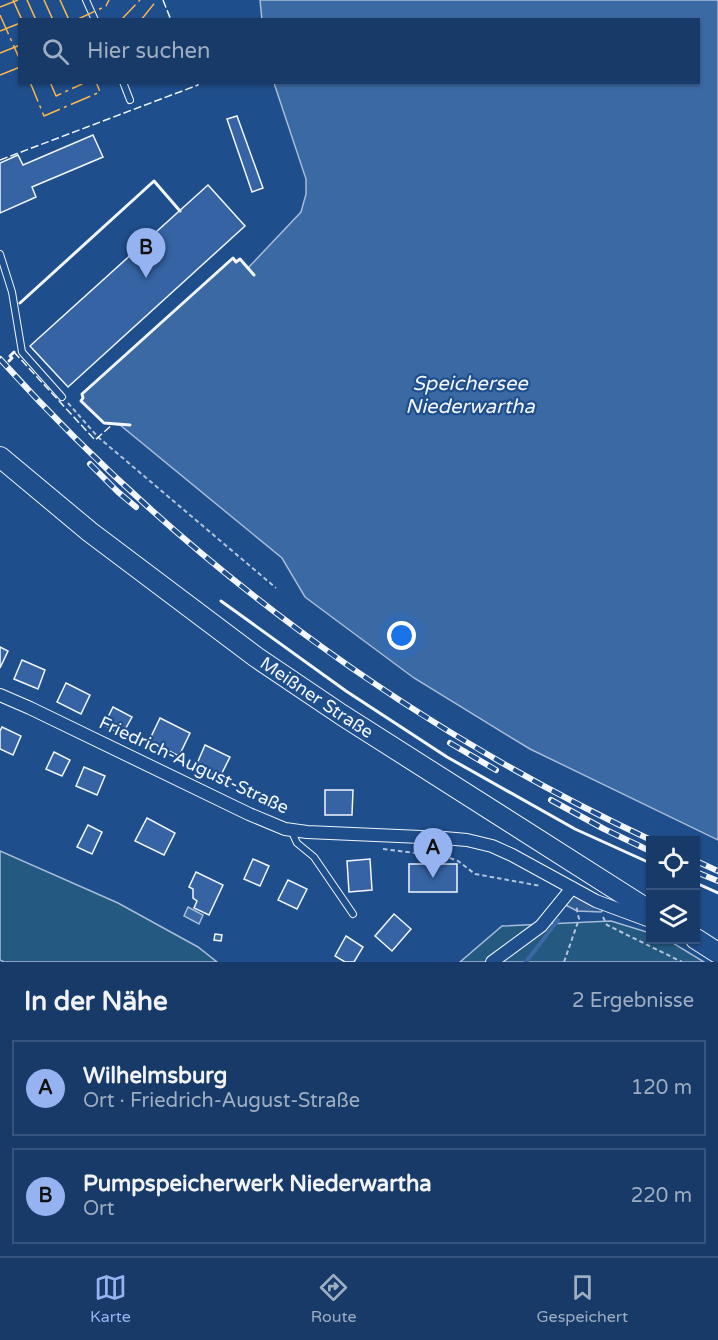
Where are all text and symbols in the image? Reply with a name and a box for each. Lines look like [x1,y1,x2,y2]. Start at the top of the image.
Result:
search box [18,18,700,84]
icon: search [39,35,72,68]
text: Hier suchen [87,38,210,64]
pin: B [126,228,166,278]
water label: Speichersee Niederwartha [405,372,535,419]
your location [387,621,416,650]
street label: Meißner Straße [256,652,377,743]
street label: Friedrich-August-Straße [96,711,292,819]
pin: A [414,828,452,878]
map controls [646,836,700,944]
button: locate [646,836,700,890]
button: layers [646,890,700,944]
text: In der Nähe [24,986,168,1017]
text: 2 Ergebnisse [572,989,694,1013]
text: Wilhelmsburg [83,1063,227,1089]
text: A [38,1076,53,1100]
text: 120 m [631,1076,692,1100]
text: Ort · Friedrich-August-Straße [83,1089,360,1113]
text: Pumpspeicherwerk Niederwartha [83,1171,432,1197]
text: B [39,1184,52,1208]
text: 220 m [631,1184,692,1208]
text: Ort [83,1197,114,1221]
tab: Karte [90,1271,131,1327]
tab: Route [311,1271,357,1327]
tab: Gespeichert [536,1271,628,1327]

